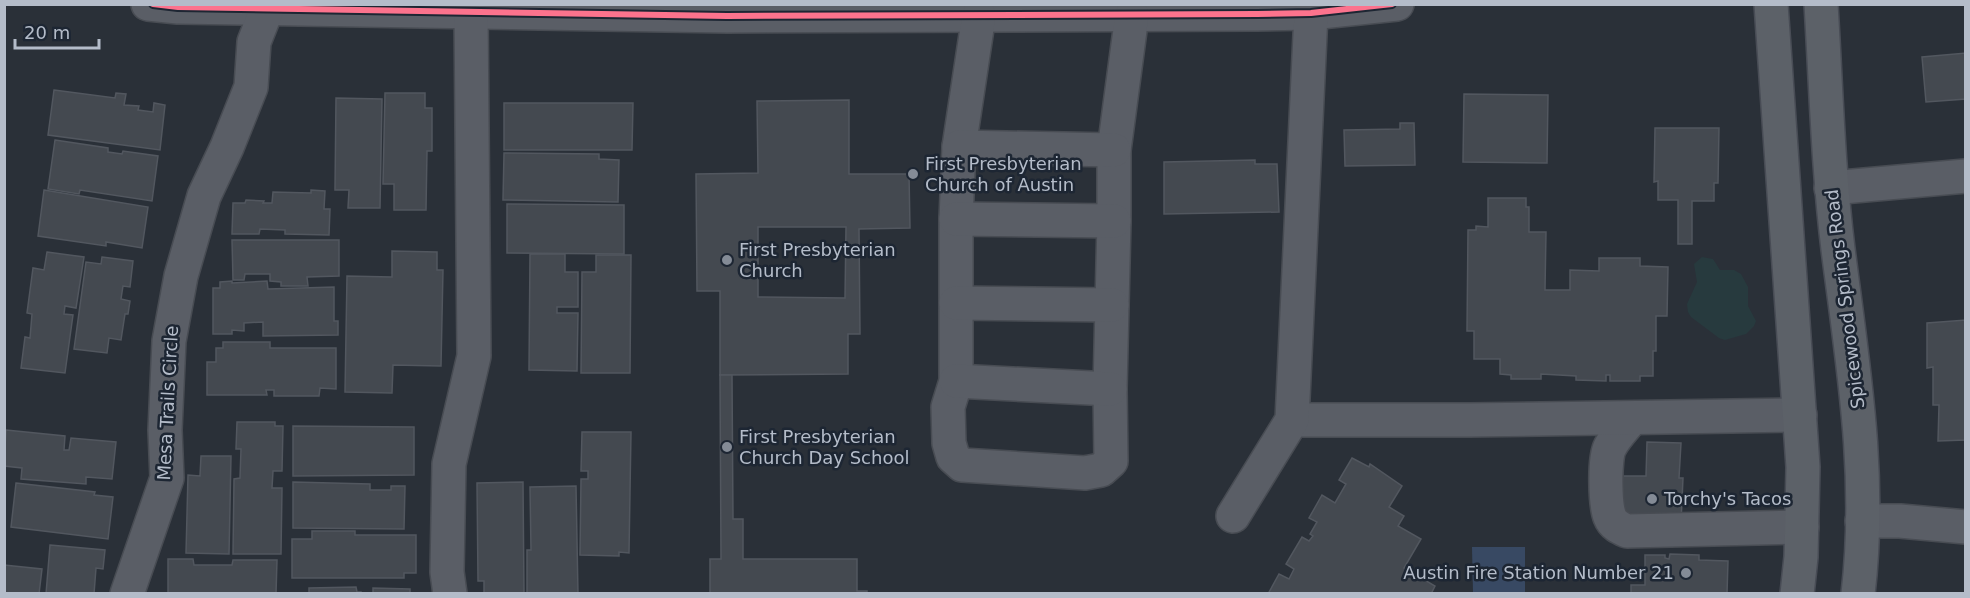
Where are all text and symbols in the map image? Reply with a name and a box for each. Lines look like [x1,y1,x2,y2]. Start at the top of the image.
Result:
scale bar [15,12,99,50]
text: 20 m [24,22,70,43]
place label: First Presbyterian Church of Austin [925,153,1082,195]
marker: First Presbyterian Church of Austin [906,167,920,181]
street label: Spicewood Springs Road [1821,188,1868,410]
place label: First Presbyterian Church [739,239,896,281]
marker: First Presbyterian Church [720,253,734,267]
street label: Mesa Trails Circle [153,325,182,481]
place label: First Presbyterian Church Day School [739,426,909,468]
marker: First Presbyterian Church Day School [720,440,734,454]
place label: Torchy's Tacos [1663,488,1791,509]
marker: Torchy's Tacos [1645,492,1659,506]
place label: Austin Fire Station Number 21 [1403,562,1674,583]
marker: Austin Fire Station Number 21 [1679,566,1693,580]

